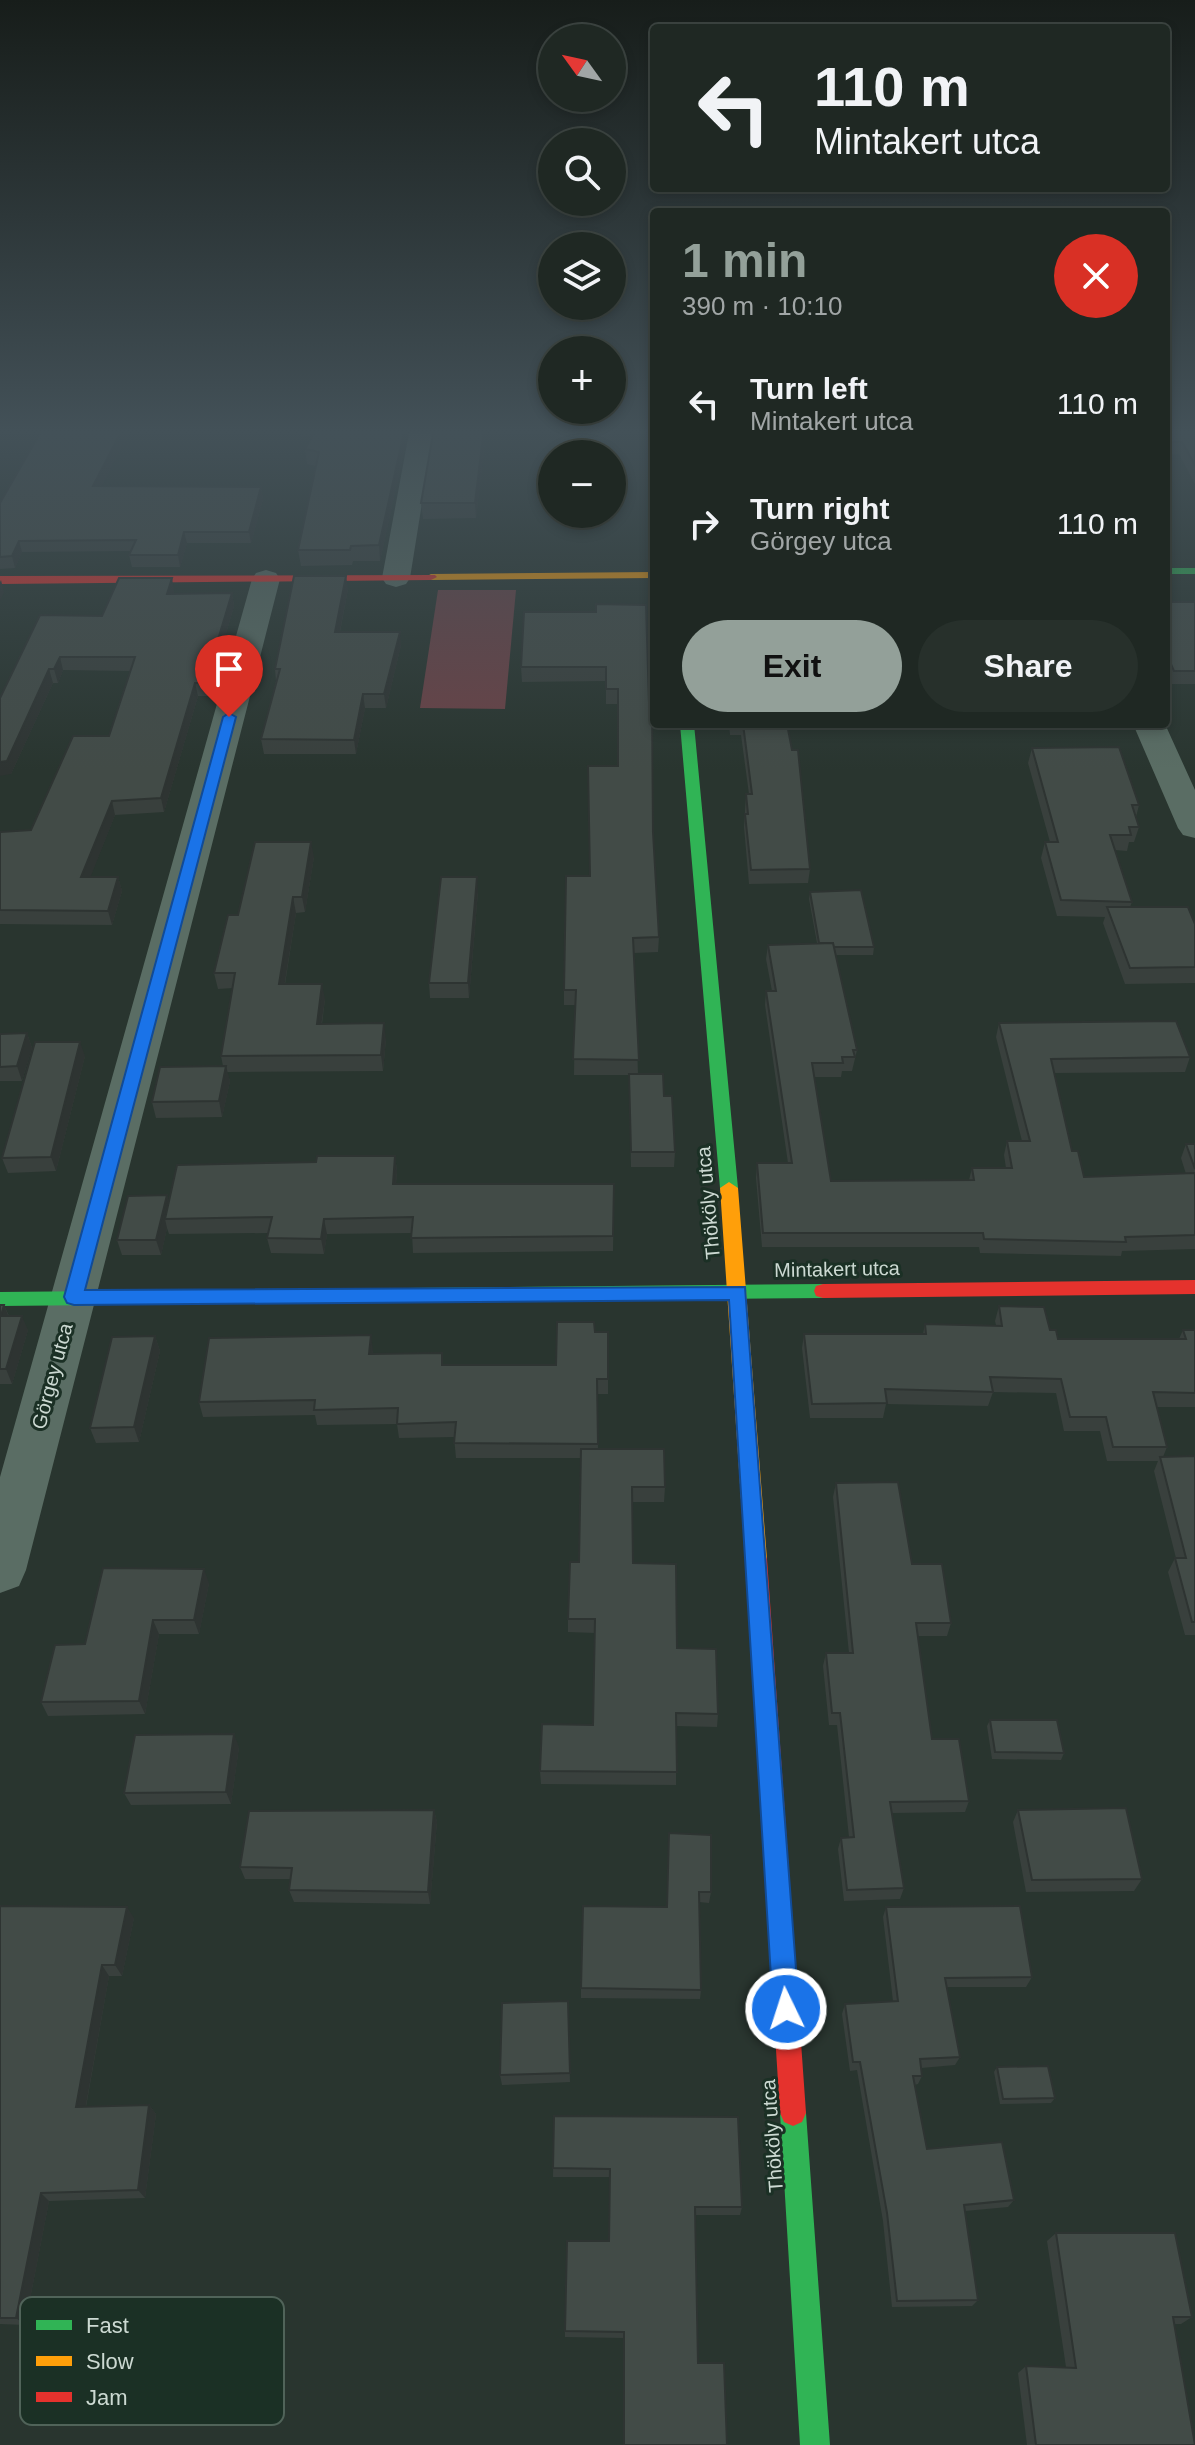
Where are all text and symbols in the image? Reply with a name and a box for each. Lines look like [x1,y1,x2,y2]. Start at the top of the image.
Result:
north arrow [538,24,626,112]
map controls [538,24,626,528]
text: 110 m [814,55,970,118]
icon: left [682,56,786,160]
text: Mintakert utca [814,121,1040,162]
button: search [538,128,626,216]
button: layers [538,232,626,320]
text: 1 min [682,234,807,287]
button: close [1054,234,1138,318]
text: 390 m · 10:10 [682,291,842,321]
button: + [538,336,626,424]
text: Turn left [750,372,868,405]
icon: left [682,382,726,426]
text: 110 m [1057,387,1138,420]
text: Mintakert utca [750,406,913,436]
button: − [538,440,626,528]
text: Turn right [750,492,889,525]
icon: right [682,502,726,546]
text: 110 m [1057,507,1138,540]
text: Görgey utca [750,526,892,556]
button: Exit [682,620,902,712]
button: Share [918,620,1138,712]
pin [195,635,263,717]
icon: arrive [207,647,251,691]
street label: Thököly utca [692,1145,724,1260]
street label: Mintakert utca [774,1257,901,1281]
street label: Görgey utca [27,1320,77,1431]
position arrow [744,1967,828,2051]
street label: Thököly utca [757,2078,787,2193]
legend [20,2297,284,2425]
text: Fast [86,2313,129,2338]
text: Slow [86,2349,134,2374]
text: Jam [86,2385,128,2410]

